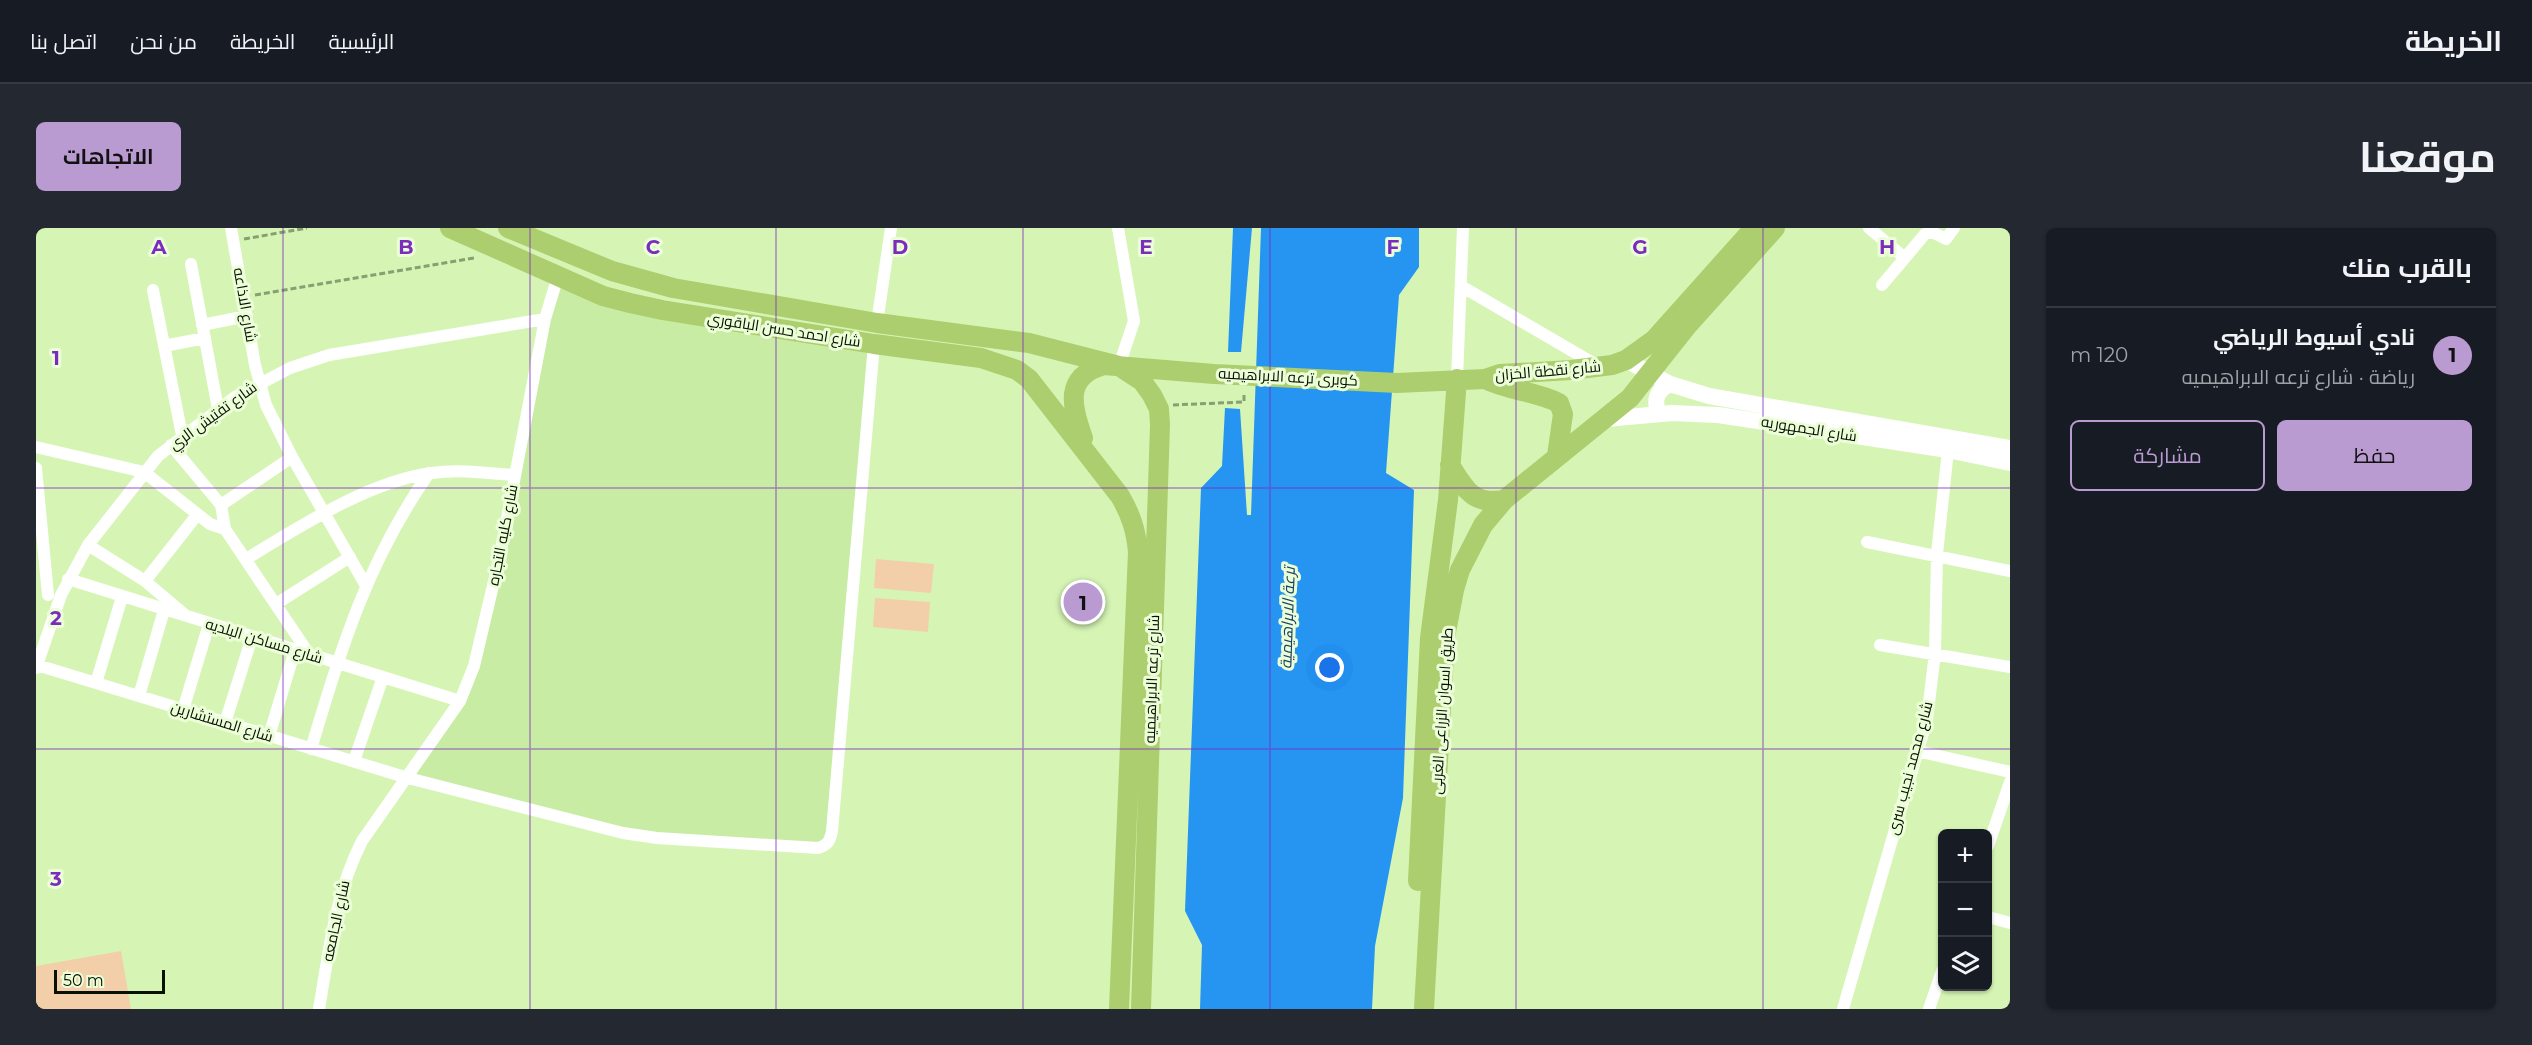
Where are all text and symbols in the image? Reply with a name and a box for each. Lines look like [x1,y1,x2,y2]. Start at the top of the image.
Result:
text: الخريطة [2405,24,2502,58]
text: اتصل بنا [30,29,97,54]
text: من نحن [130,29,197,54]
text: الخريطة [230,29,296,54]
text: الرئيسية [329,29,394,54]
button: الاتجاهات [36,122,181,191]
text: موقعنا [2359,131,2496,183]
text: A [150,235,167,259]
text: B [398,235,414,259]
text: C [646,235,661,259]
text: D [892,235,908,259]
text: E [1139,235,1153,259]
text: F [1387,235,1400,259]
text: G [1632,235,1648,259]
text: H [1879,235,1895,259]
text: بالقرب منك [2342,252,2472,284]
street label: شارع الاذاعه [228,266,261,344]
street label: شارع احمد حسن الباقوري [706,308,862,354]
text: نادي أسيوط الرياضي [2213,324,2415,351]
text: 120 m [2070,343,2128,367]
text: 1 [2449,343,2456,367]
text: 1 [52,346,60,370]
street label: شارع نقطة الخزان [1494,356,1602,387]
street label: كوبرى ترعه الابراهيميه [1218,363,1358,391]
text: رياضة · شارع ترعه الابراهيميه [2182,365,2415,389]
street label: شارع تفتيش الري [165,377,262,456]
street label: شارع الجمهوريه [1760,412,1858,447]
button: مشاركة [2070,420,2265,491]
button: حفظ [2277,420,2472,491]
street label: شارع كليه التجاره [483,483,524,588]
water label: ترعة الابراهيمية [1276,564,1299,669]
pin: 1 [1064,580,1102,625]
text: 2 [50,606,62,630]
street label: شارع مساكن البلديه [203,614,325,669]
street label: شارع ترعه الابراهيميه [1140,614,1165,744]
street label: طريق اسوان الزراعى الغربى [1426,627,1458,795]
your location [1315,653,1344,682]
street label: شارع المستشارين [168,697,275,748]
street label: شارع محمد نجيب سرى [1883,699,1938,837]
map controls [1938,829,1992,991]
button: + [1938,829,1992,883]
text: 3 [49,867,62,891]
street label: شارع الجامعه [318,879,355,964]
button: − [1938,883,1992,937]
button: layers [1938,937,1992,991]
scale bar [54,967,165,994]
text: 50 m [63,971,104,990]

